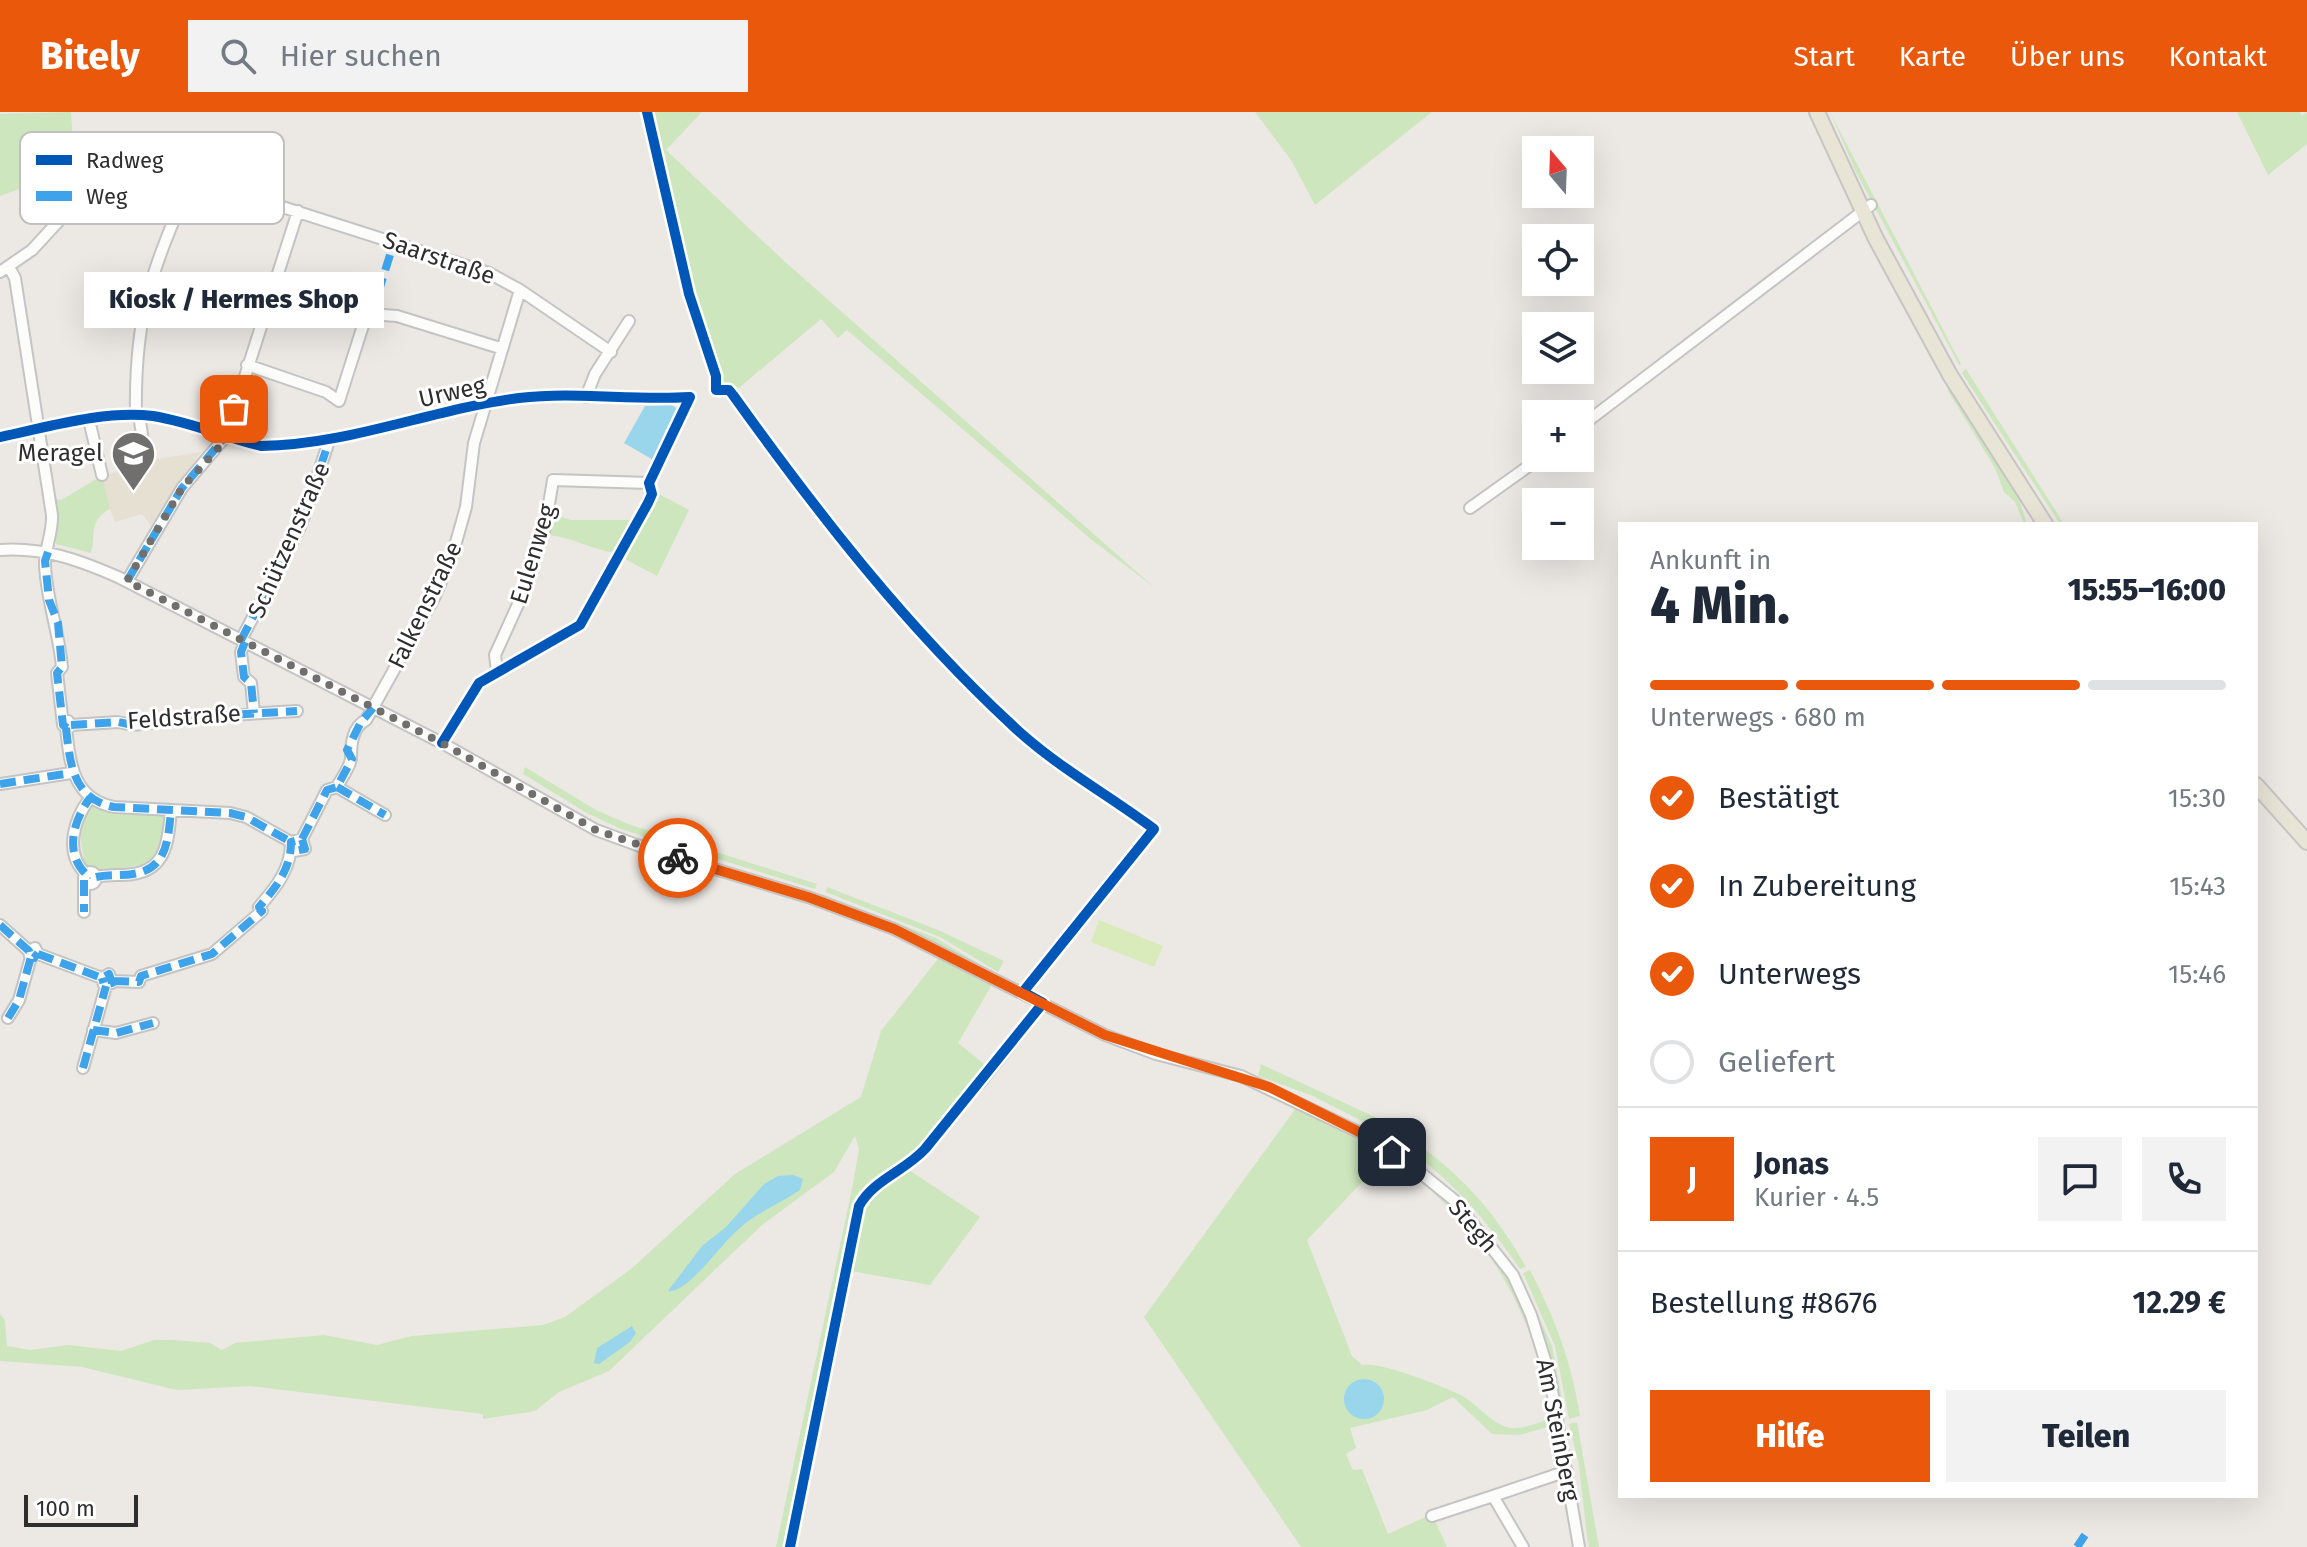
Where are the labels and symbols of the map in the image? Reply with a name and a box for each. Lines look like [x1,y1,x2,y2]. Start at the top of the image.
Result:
legend [20,132,284,224]
north arrow [1522,136,1594,208]
text: Radweg [86,147,164,174]
text: Weg [86,183,128,210]
street label: Saarstraße [379,226,499,290]
callout: Kiosk / Hermes Shop [84,273,384,329]
street label: Urweg [416,371,489,413]
pin [200,375,268,443]
school or university icon: Meragel [110,429,158,492]
place label: Meragel [18,439,103,467]
street label: Schützenstraße [242,458,336,622]
street label: Eulenweg [505,500,562,607]
street label: Falkenstraße [382,537,468,673]
street label: Feldstraße [126,699,242,735]
courier [638,818,718,898]
pin [1358,1118,1426,1186]
street label: Stegh [1443,1194,1503,1258]
street label: Am Steinberg [1530,1356,1586,1504]
scale bar [24,1491,138,1527]

